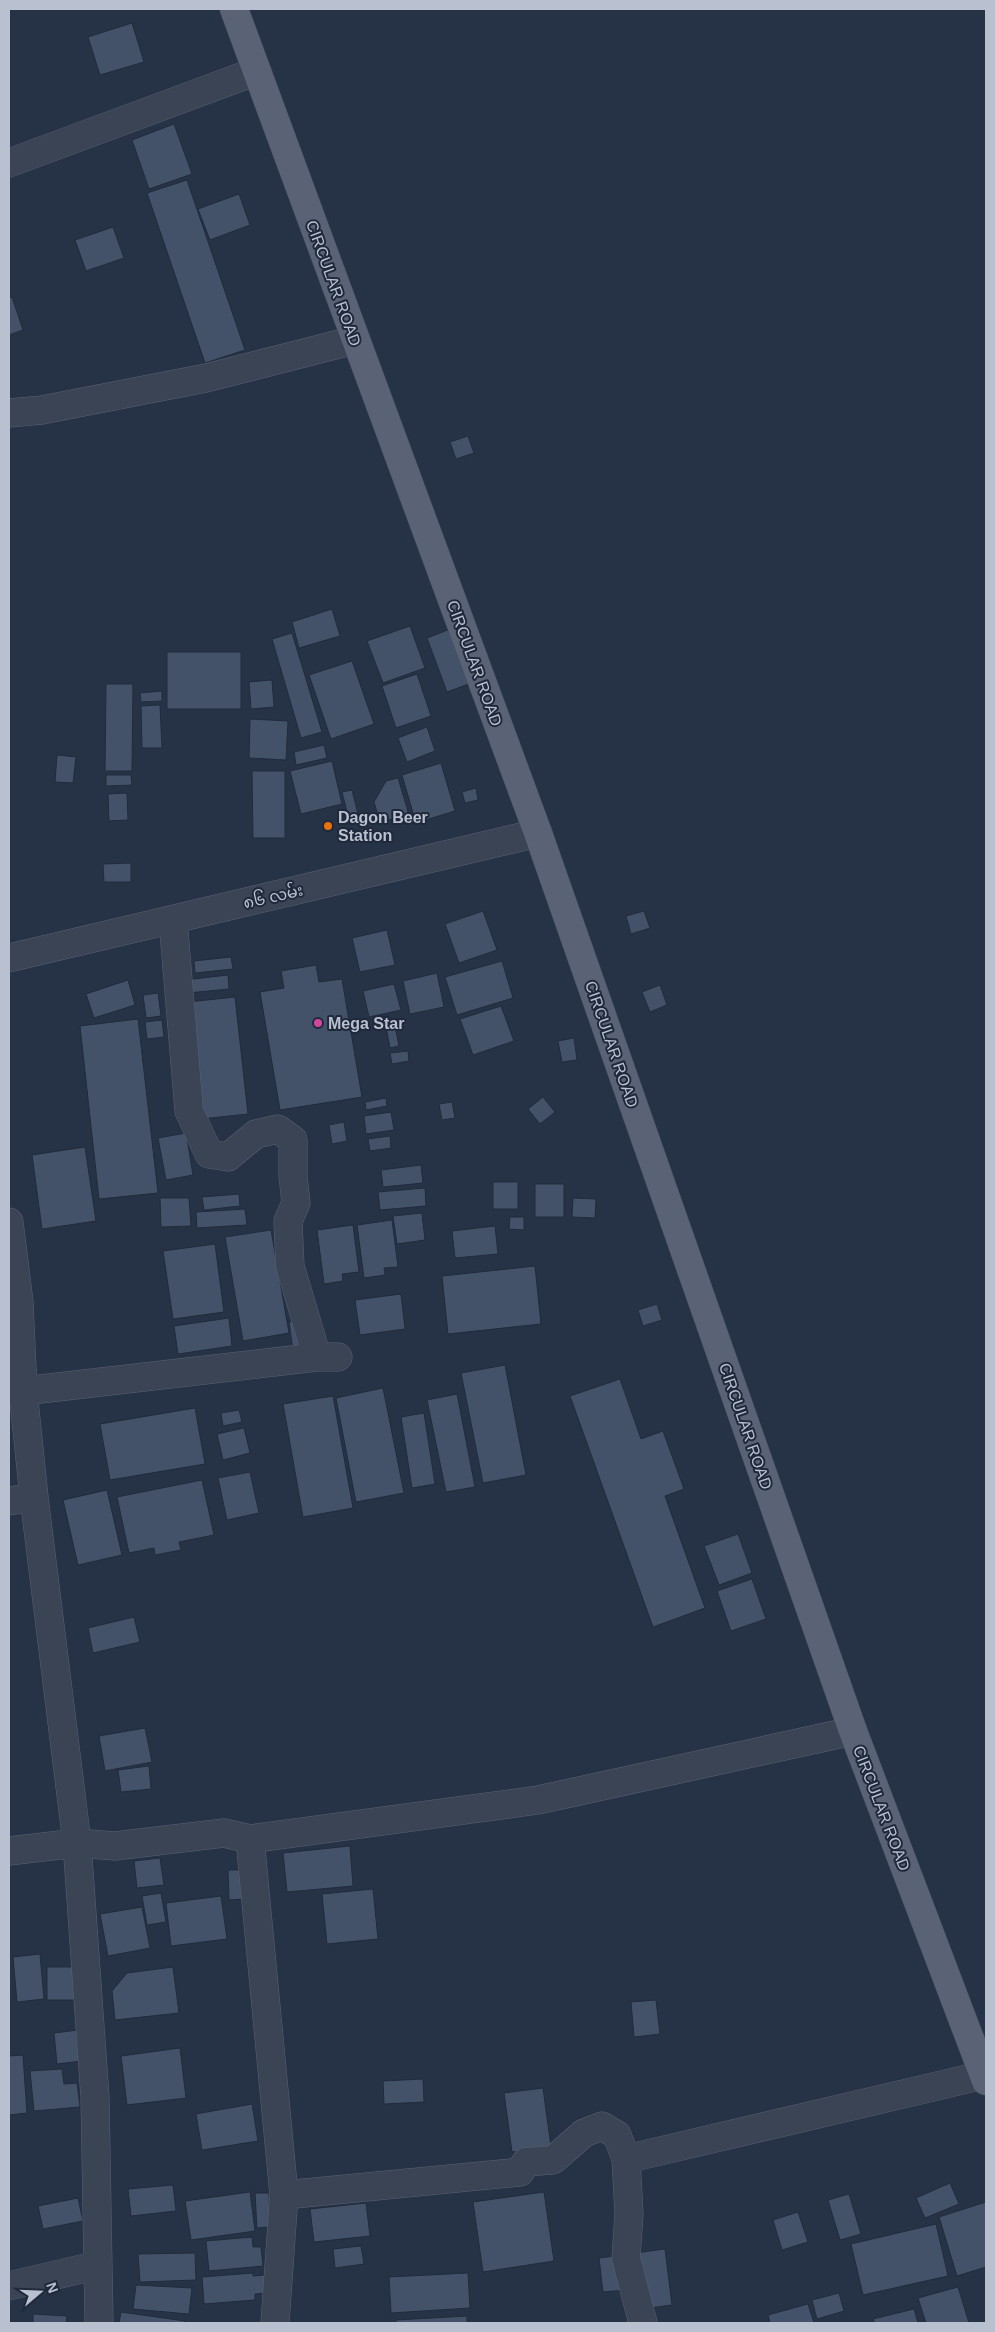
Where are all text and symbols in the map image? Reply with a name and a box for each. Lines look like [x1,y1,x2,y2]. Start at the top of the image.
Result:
street label: CIRCULAR ROAD [303,218,364,348]
street label: CIRCULAR ROAD [444,598,505,728]
place label: Dagon Beer Station [338,809,428,844]
marker: Dagon Beer Station [322,820,334,832]
street label: ၈၆ လမ်း [241,878,305,912]
street label: CIRCULAR ROAD [582,979,641,1110]
place label: Mega Star [328,1015,404,1032]
marker: Mega Star [312,1017,324,1029]
street label: CIRCULAR ROAD [716,1361,775,1492]
street label: CIRCULAR ROAD [850,1743,913,1873]
north arrow [15,2267,65,2317]
text: N [43,2280,62,2295]

